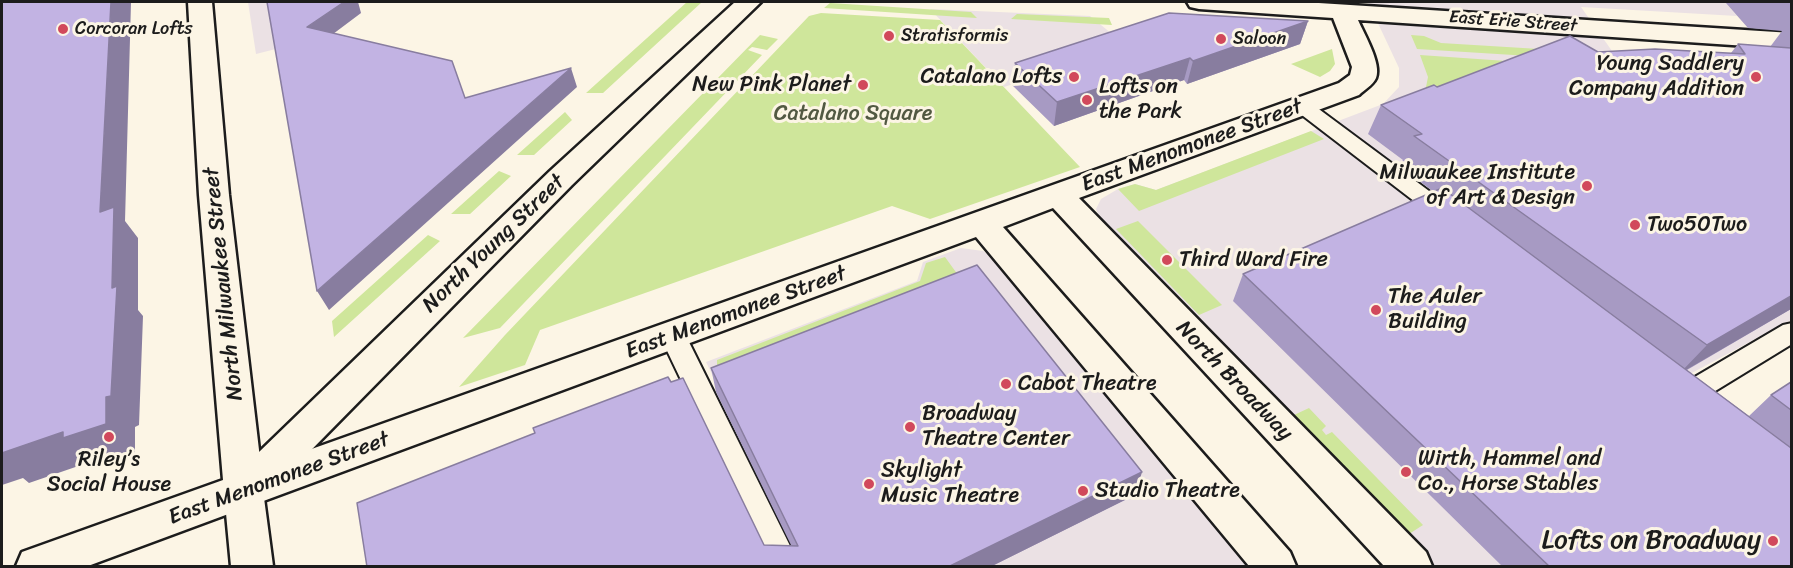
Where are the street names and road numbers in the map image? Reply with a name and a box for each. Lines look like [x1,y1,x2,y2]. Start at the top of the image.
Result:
street label: East Erie Street [1448,7,1578,37]
street label: East Menomonee Street [1078,94,1306,198]
street label: North Milwaukee Street [199,166,249,402]
street label: North Young Street [417,169,571,319]
street label: East Menomonee Street [622,261,850,365]
street label: North Broadway [1170,315,1298,447]
street label: East Menomonee Street [165,427,393,531]

